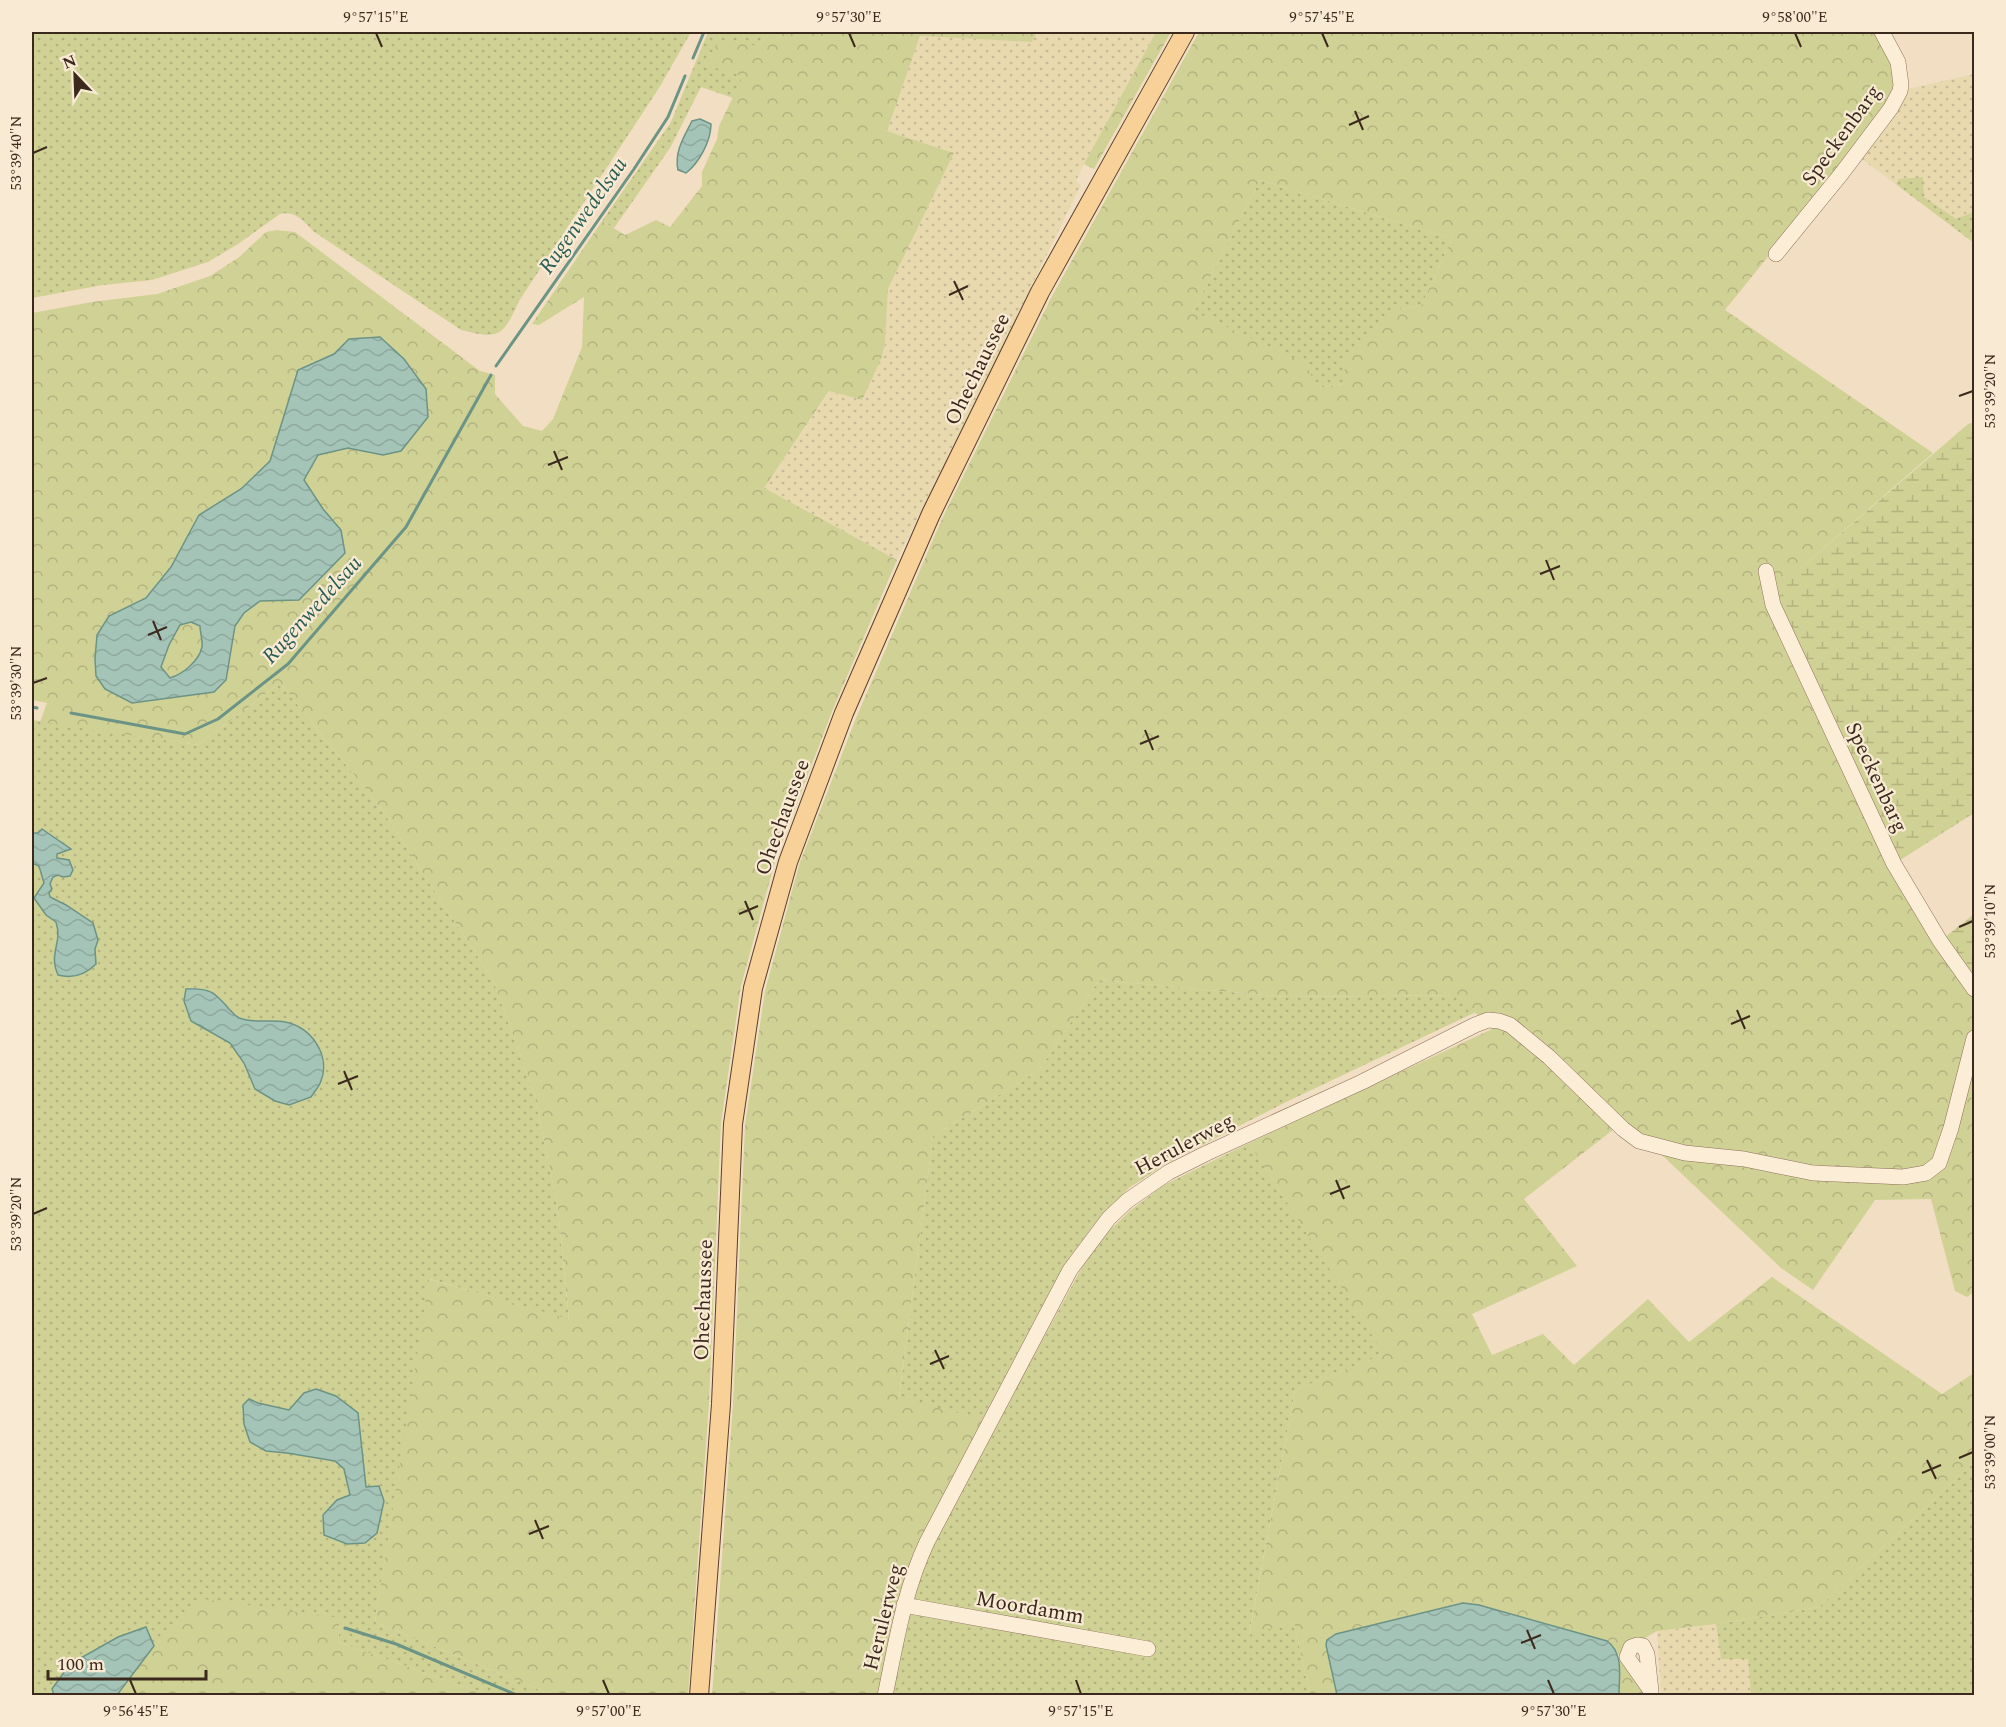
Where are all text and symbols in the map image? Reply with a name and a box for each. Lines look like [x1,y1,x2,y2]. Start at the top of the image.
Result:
text: 9°57'15"E [343,6,409,29]
text: 9°57'30"E [816,6,882,29]
text: 9°57'45"E [1289,6,1355,29]
text: 9°58'00"E [1762,6,1828,29]
north arrow [45,45,105,105]
text: N [59,49,80,76]
street label: Speckenbarg [1794,78,1890,193]
text: 53°39'40"N [5,115,28,191]
water label: Rugenwedelsau [531,150,636,281]
street label: Ohechaussee [937,308,1019,431]
text: 53°39'20"N [1979,353,2002,429]
water label: Rugenwedelsau [254,548,370,672]
text: 53°39'30"N [5,645,28,721]
street label: Speckenbarg [1836,717,1916,838]
street label: Ohechaussee [747,755,819,880]
text: 53°39'10"N [1979,883,2002,959]
street label: Herulerweg [1129,1105,1240,1185]
text: 53°39'20"N [5,1176,28,1252]
street label: Ohechaussee [686,1239,722,1361]
text: 53°39'00"N [1979,1414,2002,1490]
street label: Herulerweg [855,1560,913,1674]
street label: Moordamm [973,1583,1086,1633]
scale bar [48,1643,206,1681]
text: 100 m [57,1651,104,1678]
text: 9°56'45"E [103,1700,169,1723]
text: 9°57'00"E [576,1700,642,1723]
text: 9°57'15"E [1048,1700,1114,1723]
text: 9°57'30"E [1521,1700,1587,1723]

